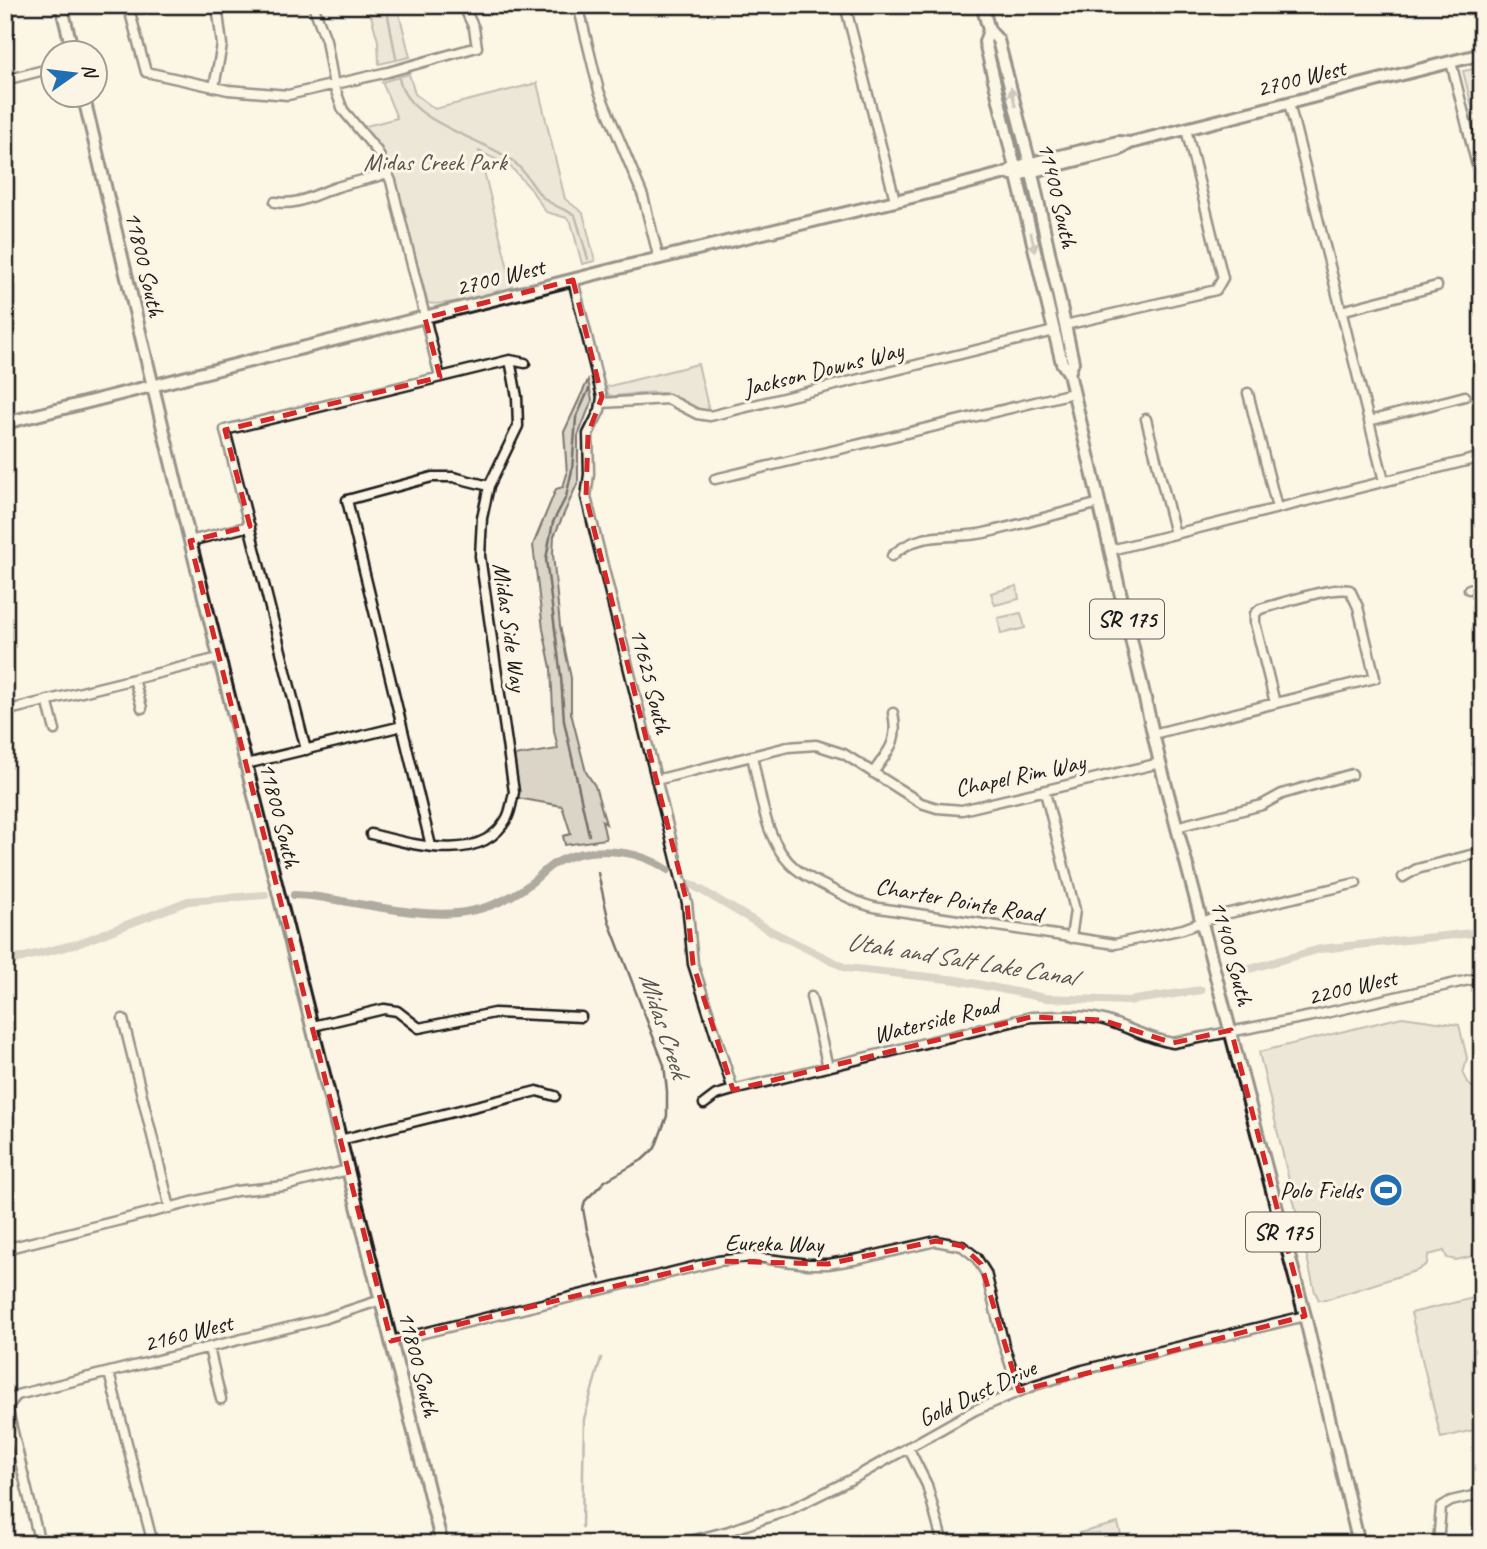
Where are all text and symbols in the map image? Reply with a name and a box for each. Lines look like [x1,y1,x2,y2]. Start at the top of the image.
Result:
north arrow [38,38,108,108]
street label: 2700 West [1253,52,1351,103]
text: N [76,62,103,82]
one-way arrow [1007,86,1018,108]
street label: 11400 South [1031,139,1085,252]
park label: Midas Creek Park [364,147,509,177]
street label: 11800 South [118,208,172,321]
one-way arrow [1028,231,1039,253]
street label: 2700 West [452,251,550,302]
street label: Jackson Downs Way [739,334,908,404]
street label: Midas Side Way [486,561,534,695]
road number: SR 175 [1090,600,1164,638]
street label: 11625 South [623,625,679,738]
street label: Chapel Rim Way [952,746,1090,803]
street label: 11800 South [252,759,308,872]
street label: Charter Pointe Road [873,871,1048,930]
street label: 11400 South [1204,897,1261,1010]
water label: Utah and Salt Lake Canal [845,925,1086,995]
street label: 2200 West [1305,962,1401,1012]
water label: Midas Creek [632,969,698,1086]
street label: Waterside Road [870,989,1005,1050]
sports icon: Polo Fields [1367,1171,1405,1209]
place label: Polo Fields [1280,1175,1365,1205]
road number: SR 175 [1246,1212,1320,1252]
street label: Eureka Way [725,1227,825,1259]
street label: 2160 West [140,1307,238,1358]
street label: 11800 South [391,1308,447,1421]
street label: Gold Dust Drive [913,1352,1043,1433]

